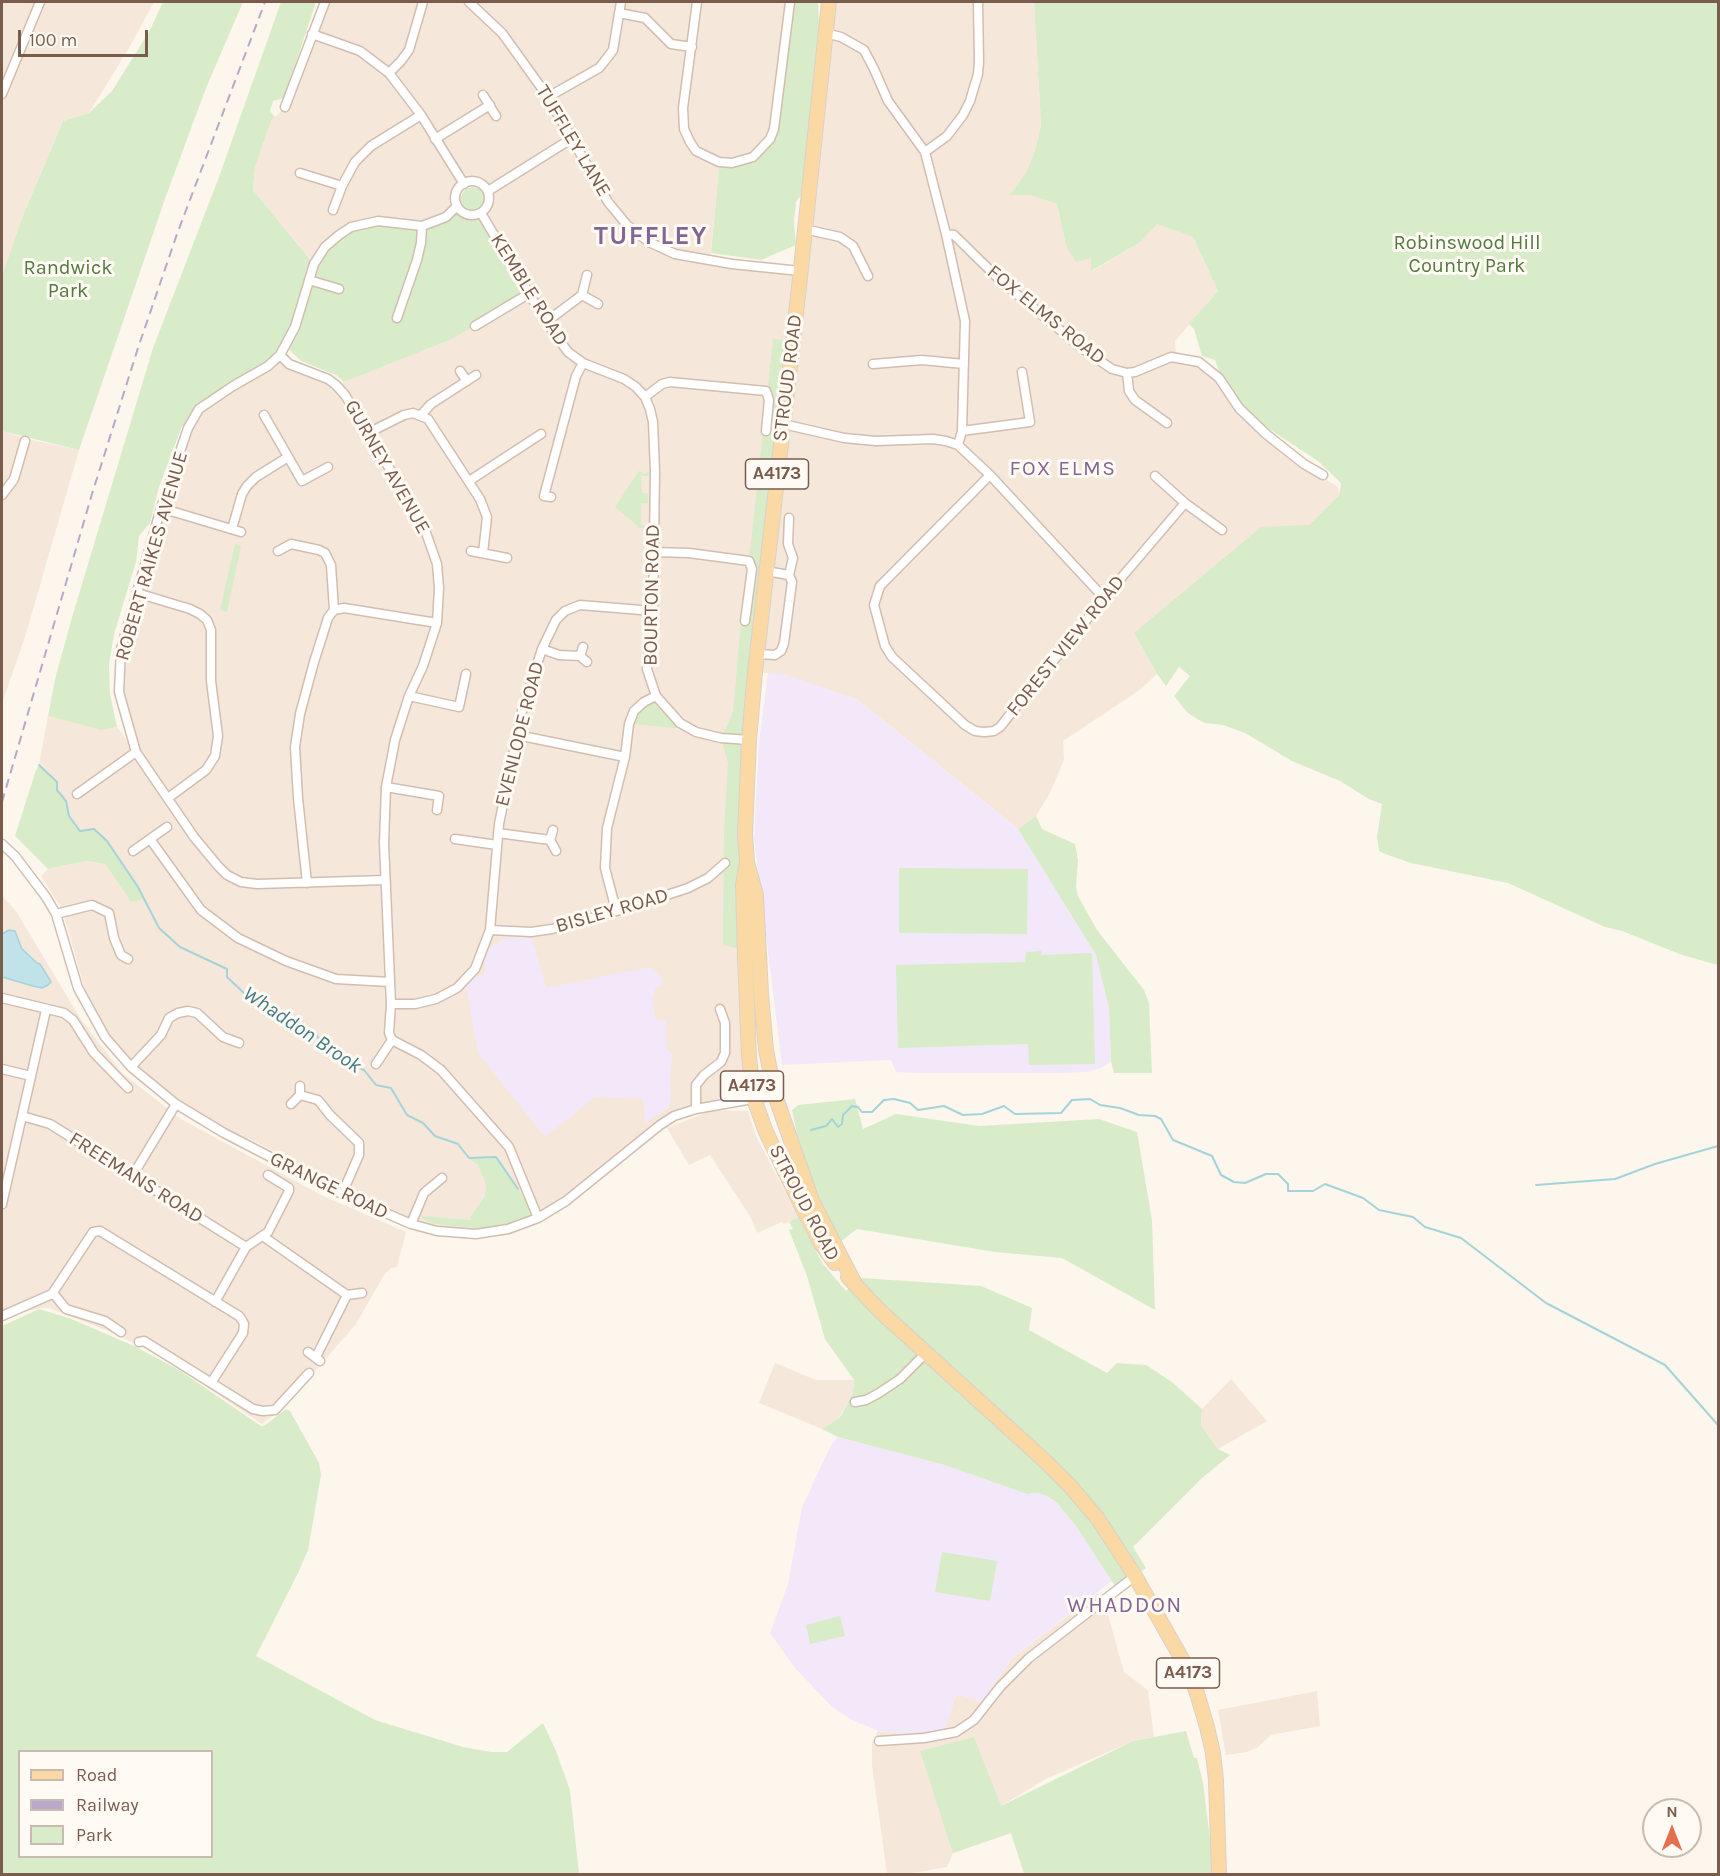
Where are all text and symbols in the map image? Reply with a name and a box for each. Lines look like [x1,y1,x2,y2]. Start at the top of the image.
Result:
scale bar [21,18,152,56]
text: 100 m [29,29,77,51]
street label: TUFFLEY LANE [530,81,616,201]
district label: TUFFLEY [594,221,708,253]
street label: KEMBLE ROAD [485,229,573,351]
park label: Robinswood Hill Country Park [1393,231,1541,278]
park label: Randwick Park [23,256,113,303]
street label: FOX ELMS ROAD [982,260,1110,370]
street label: STROUD ROAD [768,313,808,443]
street label: GURNEY AVENUE [339,396,435,538]
street label: ROBERT RAIKES AVENUE [111,448,193,664]
district label: FOX ELMS [1010,456,1116,482]
road number: A4173 [746,459,808,489]
street label: BOURTON ROAD [639,524,665,666]
street label: FOREST VIEW ROAD [1002,571,1130,721]
street label: EVENLODE ROAD [490,659,550,809]
street label: BISLEY ROAD [553,883,671,939]
water label: Whaddon Brook [238,981,366,1079]
road number: A4173 [720,1071,783,1101]
street label: FREEMANS ROAD [64,1127,208,1229]
street label: STROUD ROAD [763,1141,845,1265]
street label: GRANGE ROAD [266,1147,392,1225]
district label: WHADDON [1067,1593,1183,1619]
road number: A4173 [1156,1658,1220,1688]
legend [18,1750,213,1858]
text: Road [76,1764,117,1786]
text: Railway [76,1794,139,1816]
north arrow [1642,1798,1702,1858]
text: N [1666,1802,1678,1821]
text: Park [76,1824,113,1846]

